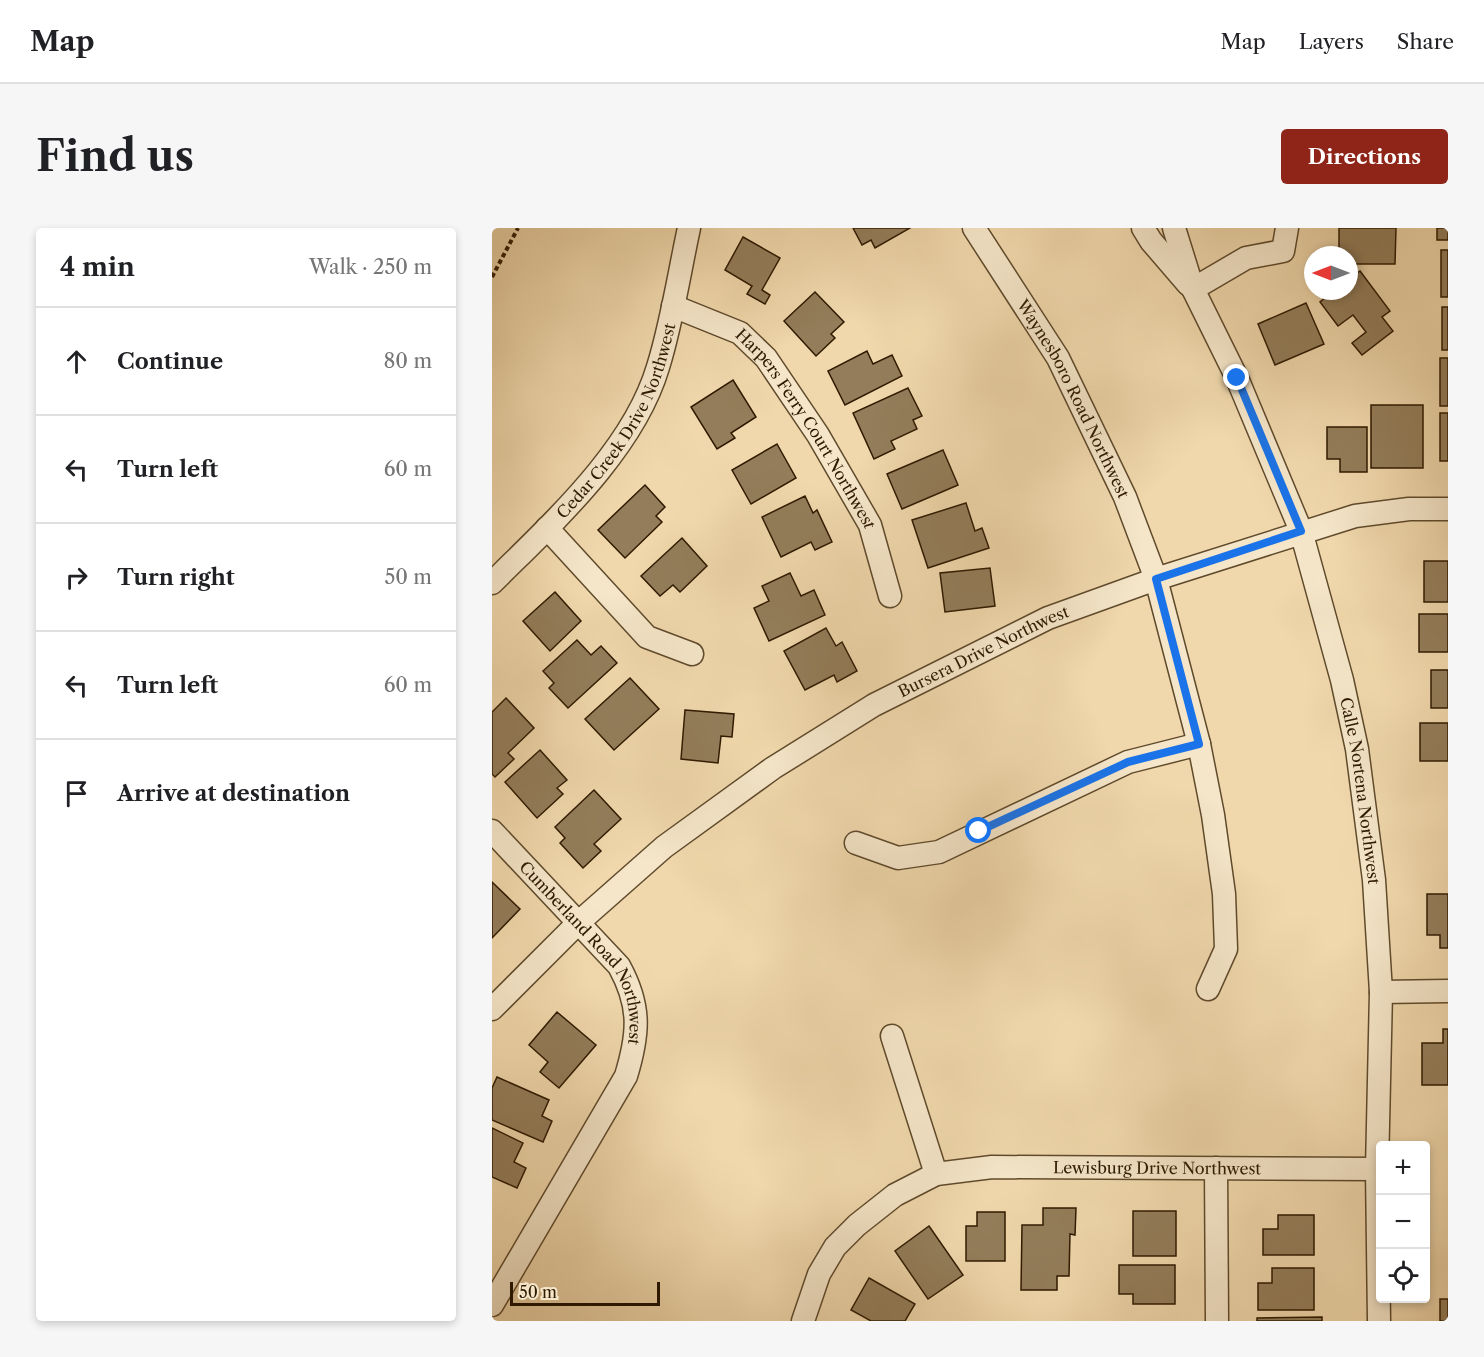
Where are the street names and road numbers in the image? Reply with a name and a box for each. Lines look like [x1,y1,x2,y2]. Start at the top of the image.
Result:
street label: Waynesboro Road Northwest [1012,295,1134,502]
street label: Cedar Creek Drive Northwest [552,321,679,522]
street label: Harpers Ferry Court Northwest [731,324,881,531]
street label: Bursera Drive Northwest [895,601,1072,701]
street label: Calle Nortena Northwest [1336,695,1384,885]
street label: Cumberland Road Northwest [515,857,646,1047]
street label: Lewisburg Drive Northwest [1053,1157,1261,1178]

